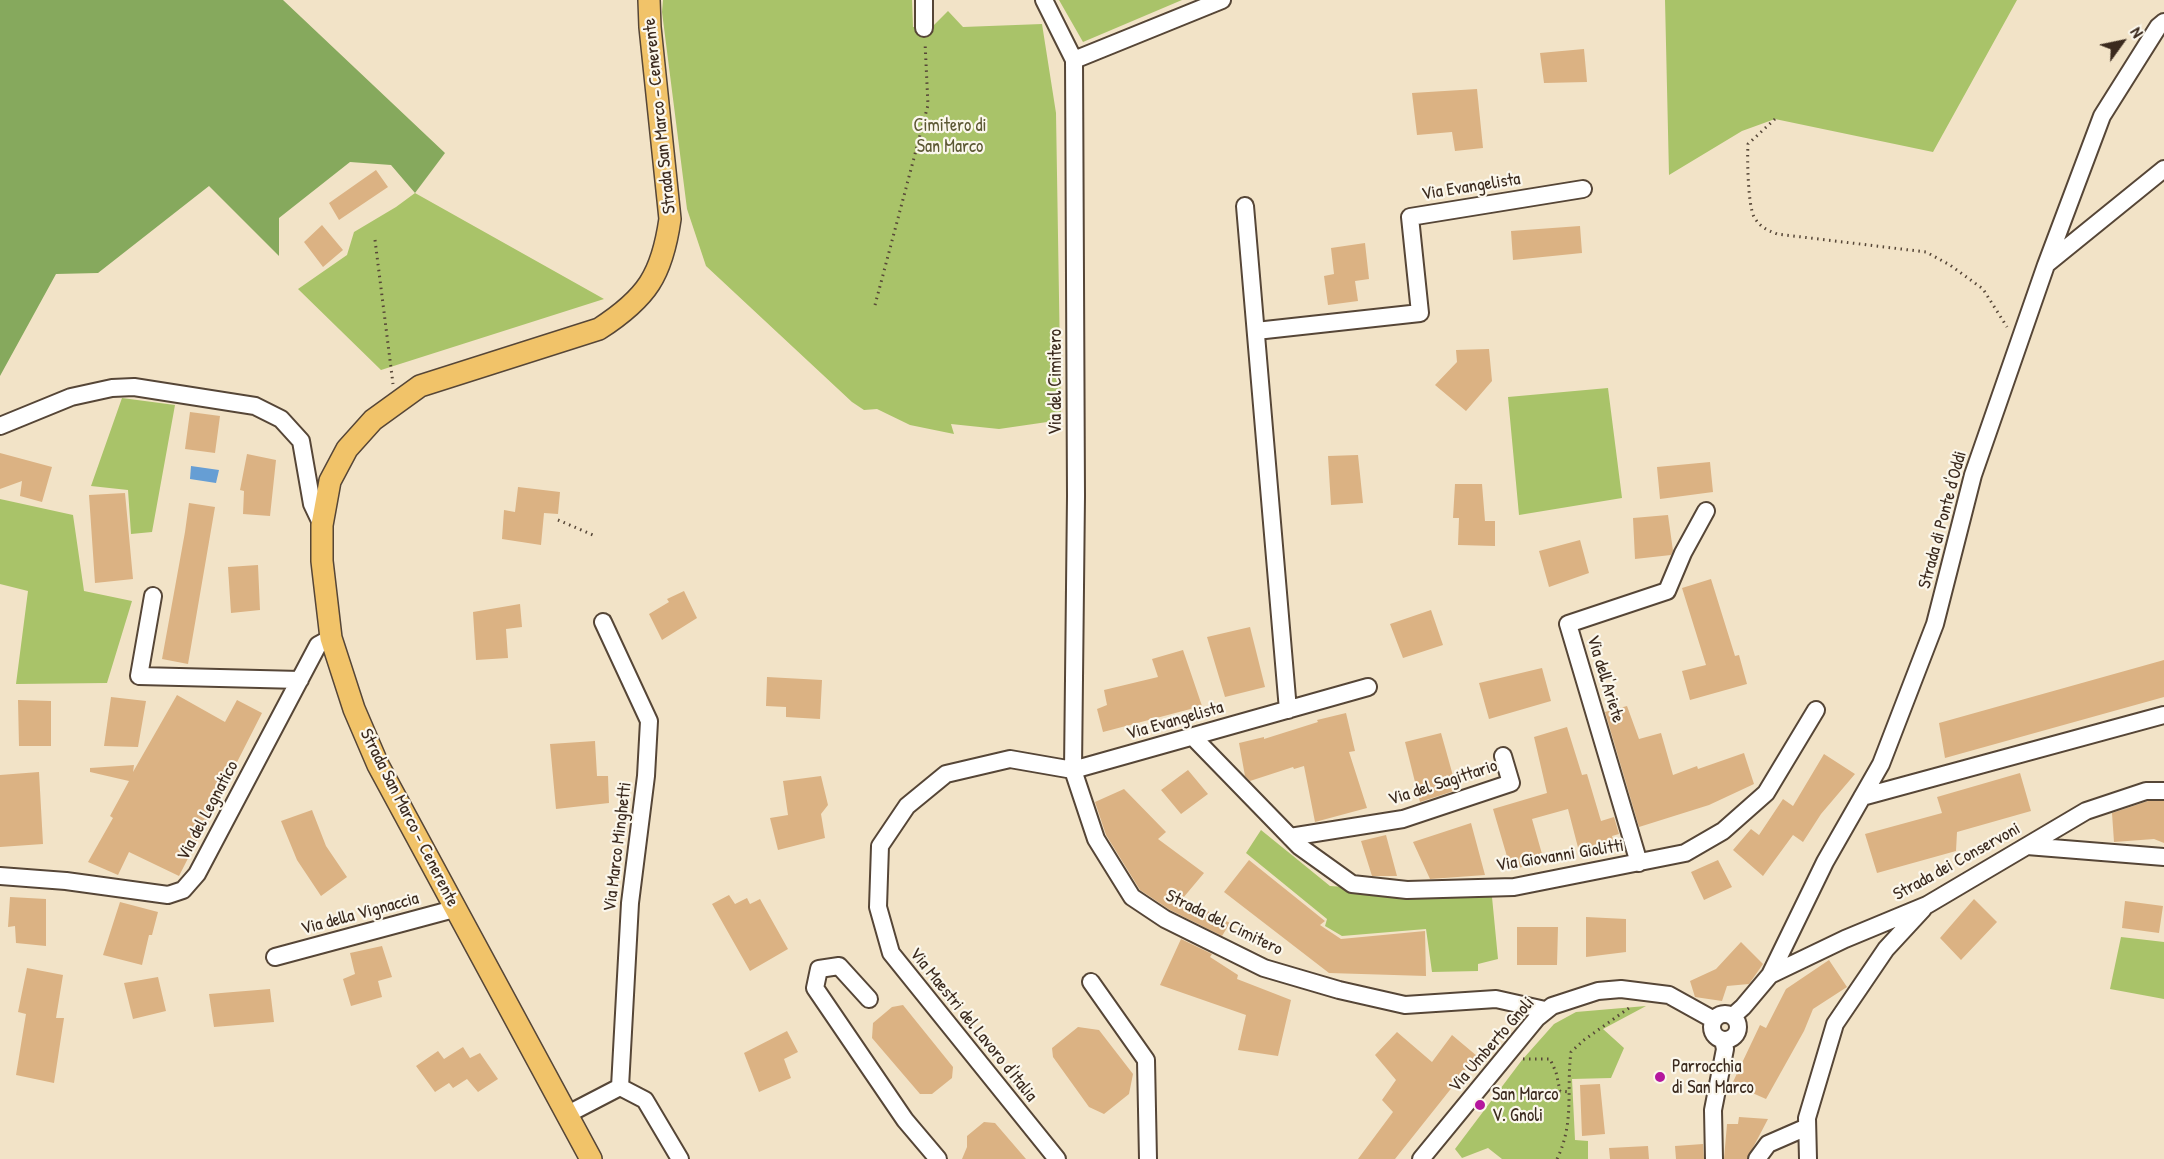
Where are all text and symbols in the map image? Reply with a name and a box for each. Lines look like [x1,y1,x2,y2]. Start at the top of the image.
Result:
north arrow [2092,12,2152,72]
street label: Strada San Marco - Cenerente [639,17,681,215]
text: N [2126,23,2149,42]
park label: Cimitero di San Marco [914,115,986,158]
street label: Via Evangelista [1420,169,1522,205]
street label: Via del Cimitero [1045,329,1067,435]
street label: Strada di Ponte d'Oddi [1914,449,1972,591]
street label: Via dell'Ariete [1581,633,1629,725]
street label: Via Evangelista [1124,697,1226,745]
street label: Strada San Marco - Cenerente [355,725,463,911]
street label: Via del Sagittario [1386,755,1500,811]
street label: Via del Legnatico [173,757,243,865]
street label: Via Marco Minghetti [599,781,637,913]
street label: Strada dei Conservoni [1890,818,2024,906]
street label: Via Giovanni Giolitti [1495,835,1625,877]
street label: Strada del Cimitero [1162,885,1286,961]
street label: Via della Vignaccia [299,888,421,940]
street label: Via Maestri del Lavoro d'Italia [904,944,1042,1106]
street label: Via Umberto Gnoli [1445,993,1539,1097]
place label: Parrocchia di San Marco [1672,1056,1754,1098]
marker: Parrocchia di San Marco [1653,1070,1667,1084]
place label: San Marco V. Gnoli [1492,1084,1559,1126]
marker: San Marco V. Gnoli [1473,1098,1487,1112]

